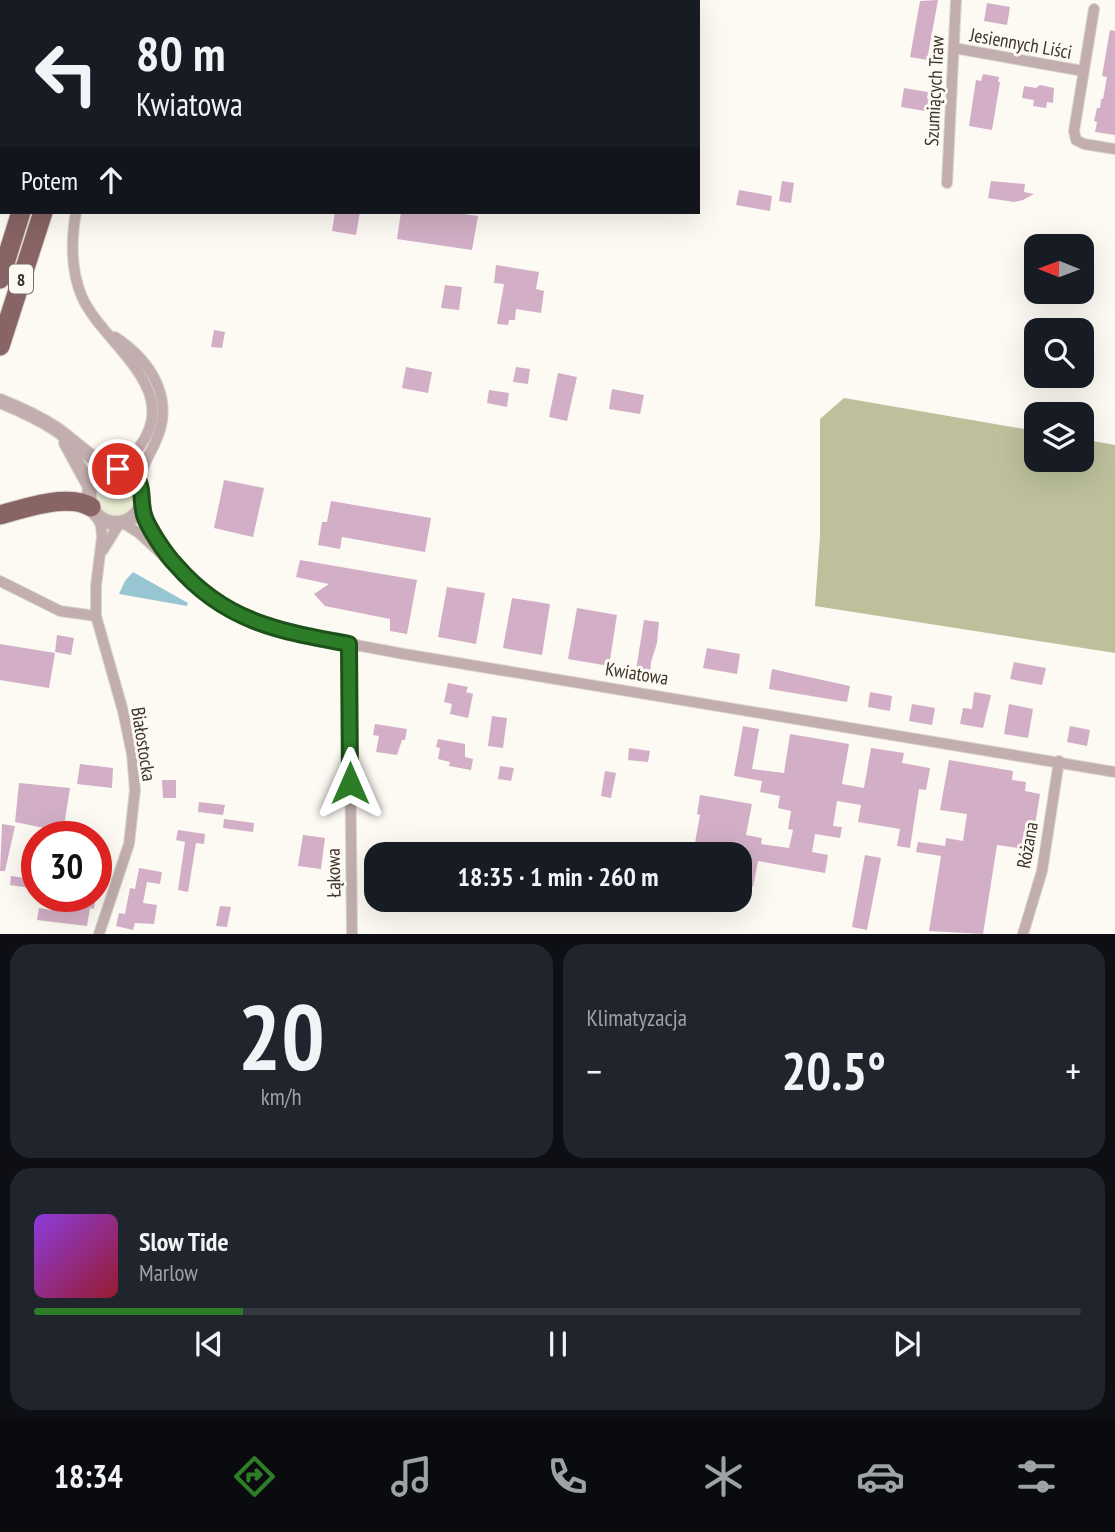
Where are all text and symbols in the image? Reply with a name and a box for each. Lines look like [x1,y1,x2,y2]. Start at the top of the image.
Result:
text: 80 m [136,21,225,85]
street label: Jesiennych Liści [967,22,1074,64]
icon: left [21,28,112,119]
street label: Szumiących Traw [919,34,949,147]
text: Kwiatowa [136,83,243,125]
icon: ahead [92,161,130,199]
text: Potem [21,164,78,197]
north arrow [1024,234,1094,304]
map controls [1024,234,1094,472]
road number: 8 [9,264,33,293]
button: search [1024,318,1094,388]
button: layers [1024,402,1094,472]
pin [88,439,148,499]
icon: arrive [99,450,137,488]
street label: Kwiatowa [604,656,670,690]
street label: Białostocka [126,705,162,783]
position arrow [313,746,387,820]
street label: Różana [1011,820,1043,870]
speed limit sign: 30 [21,821,112,912]
street label: Łąkowa [321,848,345,898]
text: 18:35 · 1 min · 260 m [458,860,658,893]
text: 20 [238,977,325,1095]
text: Klimatyzacja [587,1003,687,1032]
text: 20.5° [781,1037,886,1104]
text: − [587,1046,602,1095]
text: + [1065,1046,1081,1095]
text: km/h [261,1082,302,1111]
text: Slow Tide [139,1225,229,1258]
text: Marlow [139,1258,198,1287]
icon: previous [190,1325,228,1363]
icon: pause [539,1325,577,1363]
icon: next [888,1325,926,1363]
icon: directions [230,1452,279,1501]
icon: music [387,1452,436,1501]
icon: phone [543,1452,592,1501]
icon: climate [699,1452,748,1501]
icon: car [856,1452,905,1501]
icon: filters [1012,1452,1061,1501]
text: 18:34 [54,1455,123,1497]

